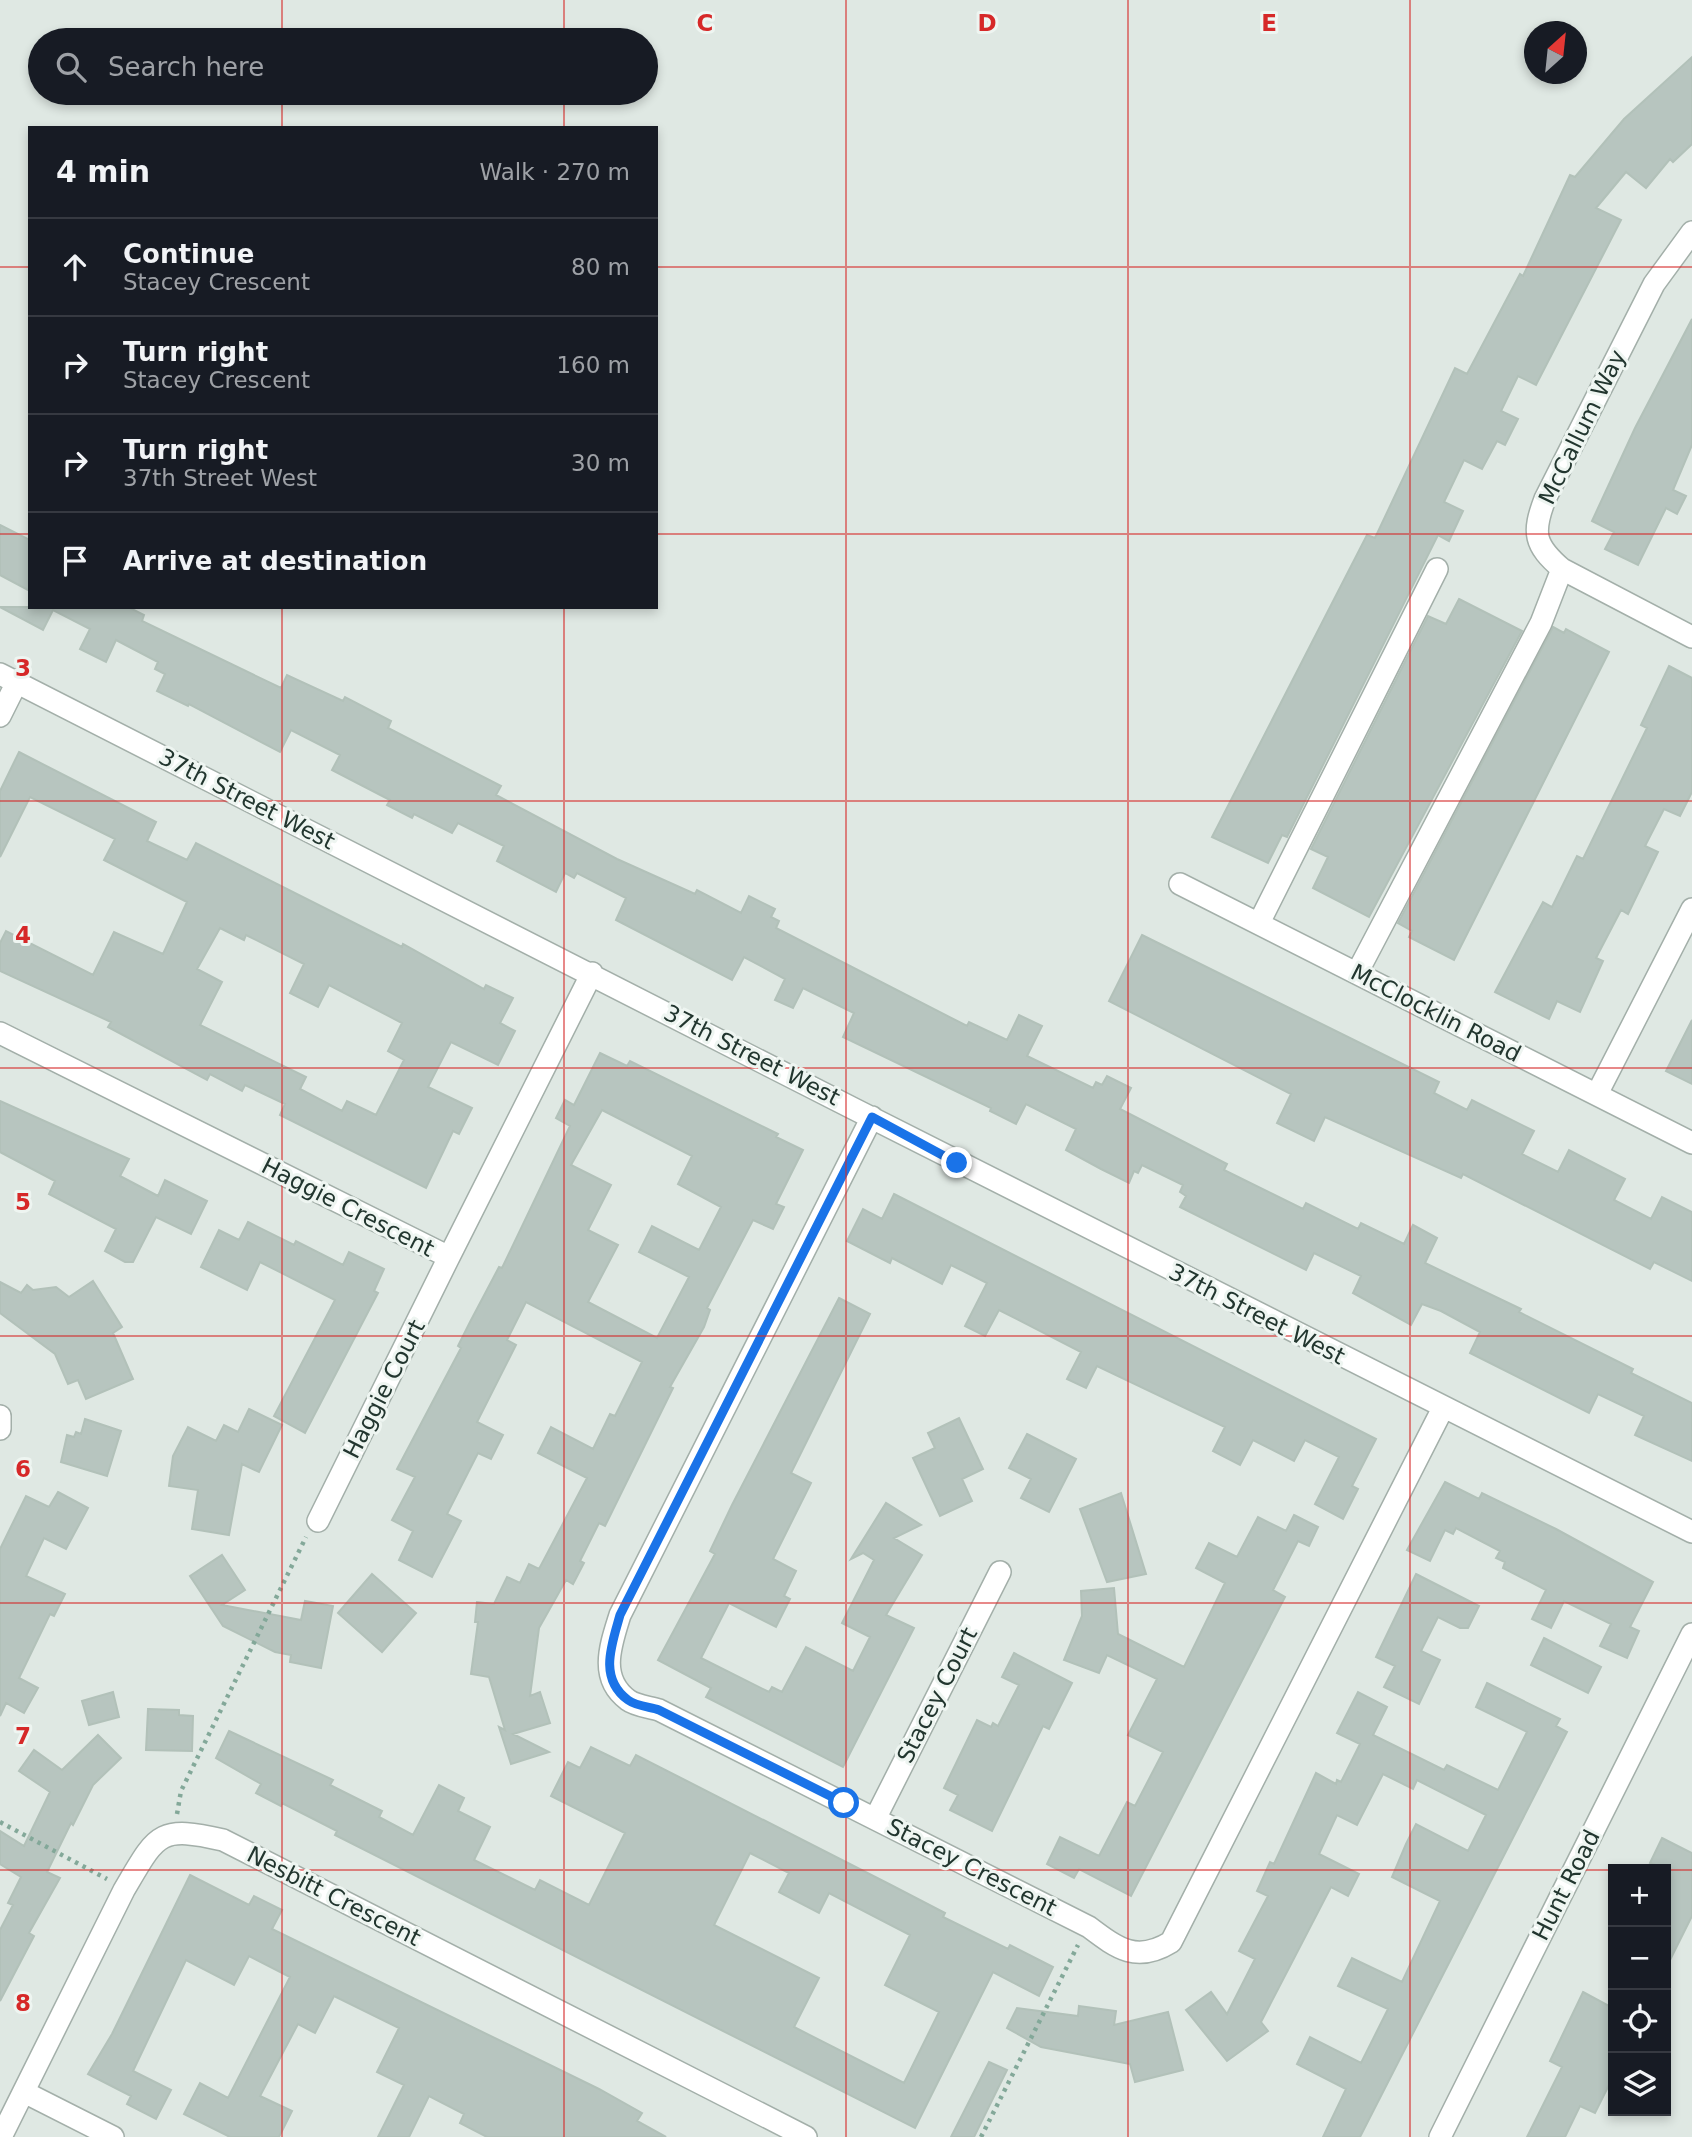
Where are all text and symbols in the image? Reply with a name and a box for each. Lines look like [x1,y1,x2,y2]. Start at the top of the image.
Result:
text: C [697,10,713,36]
text: D [977,10,997,36]
text: E [1261,10,1277,36]
north arrow [1524,21,1587,84]
search box [28,28,658,105]
icon: search [52,48,90,86]
text: Search here [108,52,264,82]
text: 4 min [56,154,150,189]
text: Walk · 270 m [479,159,630,185]
text: Continue [123,239,254,269]
icon: ahead [56,248,94,286]
text: 80 m [571,254,630,280]
text: Stacey Crescent [123,269,310,295]
text: Turn right [123,337,268,367]
street label: McCallum Way [1533,345,1631,509]
icon: right [56,346,94,384]
text: 160 m [556,352,630,378]
text: Stacey Crescent [123,367,310,393]
text: Turn right [123,435,268,465]
icon: right [56,444,94,482]
text: 30 m [571,450,630,476]
text: 37th Street West [123,465,317,491]
icon: arrive [56,542,94,580]
text: Arrive at destination [123,546,427,576]
text: 3 [15,655,31,681]
street label: 37th Street West [155,743,339,855]
text: 4 [15,922,31,948]
street label: McClocklin Road [1347,959,1525,1067]
street label: 37th Street West [660,999,844,1111]
route end [941,1147,972,1178]
street label: Haggie Crescent [257,1152,439,1262]
text: 5 [15,1189,31,1215]
street label: 37th Street West [1165,1258,1349,1370]
street label: Haggie Court [338,1316,430,1462]
text: 6 [15,1456,31,1482]
street label: Stacey Court [892,1623,982,1767]
text: 7 [15,1723,31,1749]
route start [828,1787,859,1818]
street label: Stacey Crescent [883,1813,1061,1921]
street label: Hunt Road [1527,1825,1605,1945]
street label: Nesbitt Crescent [243,1841,425,1951]
map controls [1608,1864,1671,2116]
button: + [1608,1864,1671,1927]
button: − [1608,1927,1671,1990]
text: 8 [15,1990,31,2016]
button: locate [1608,1990,1671,2053]
button: layers [1608,2053,1671,2116]

